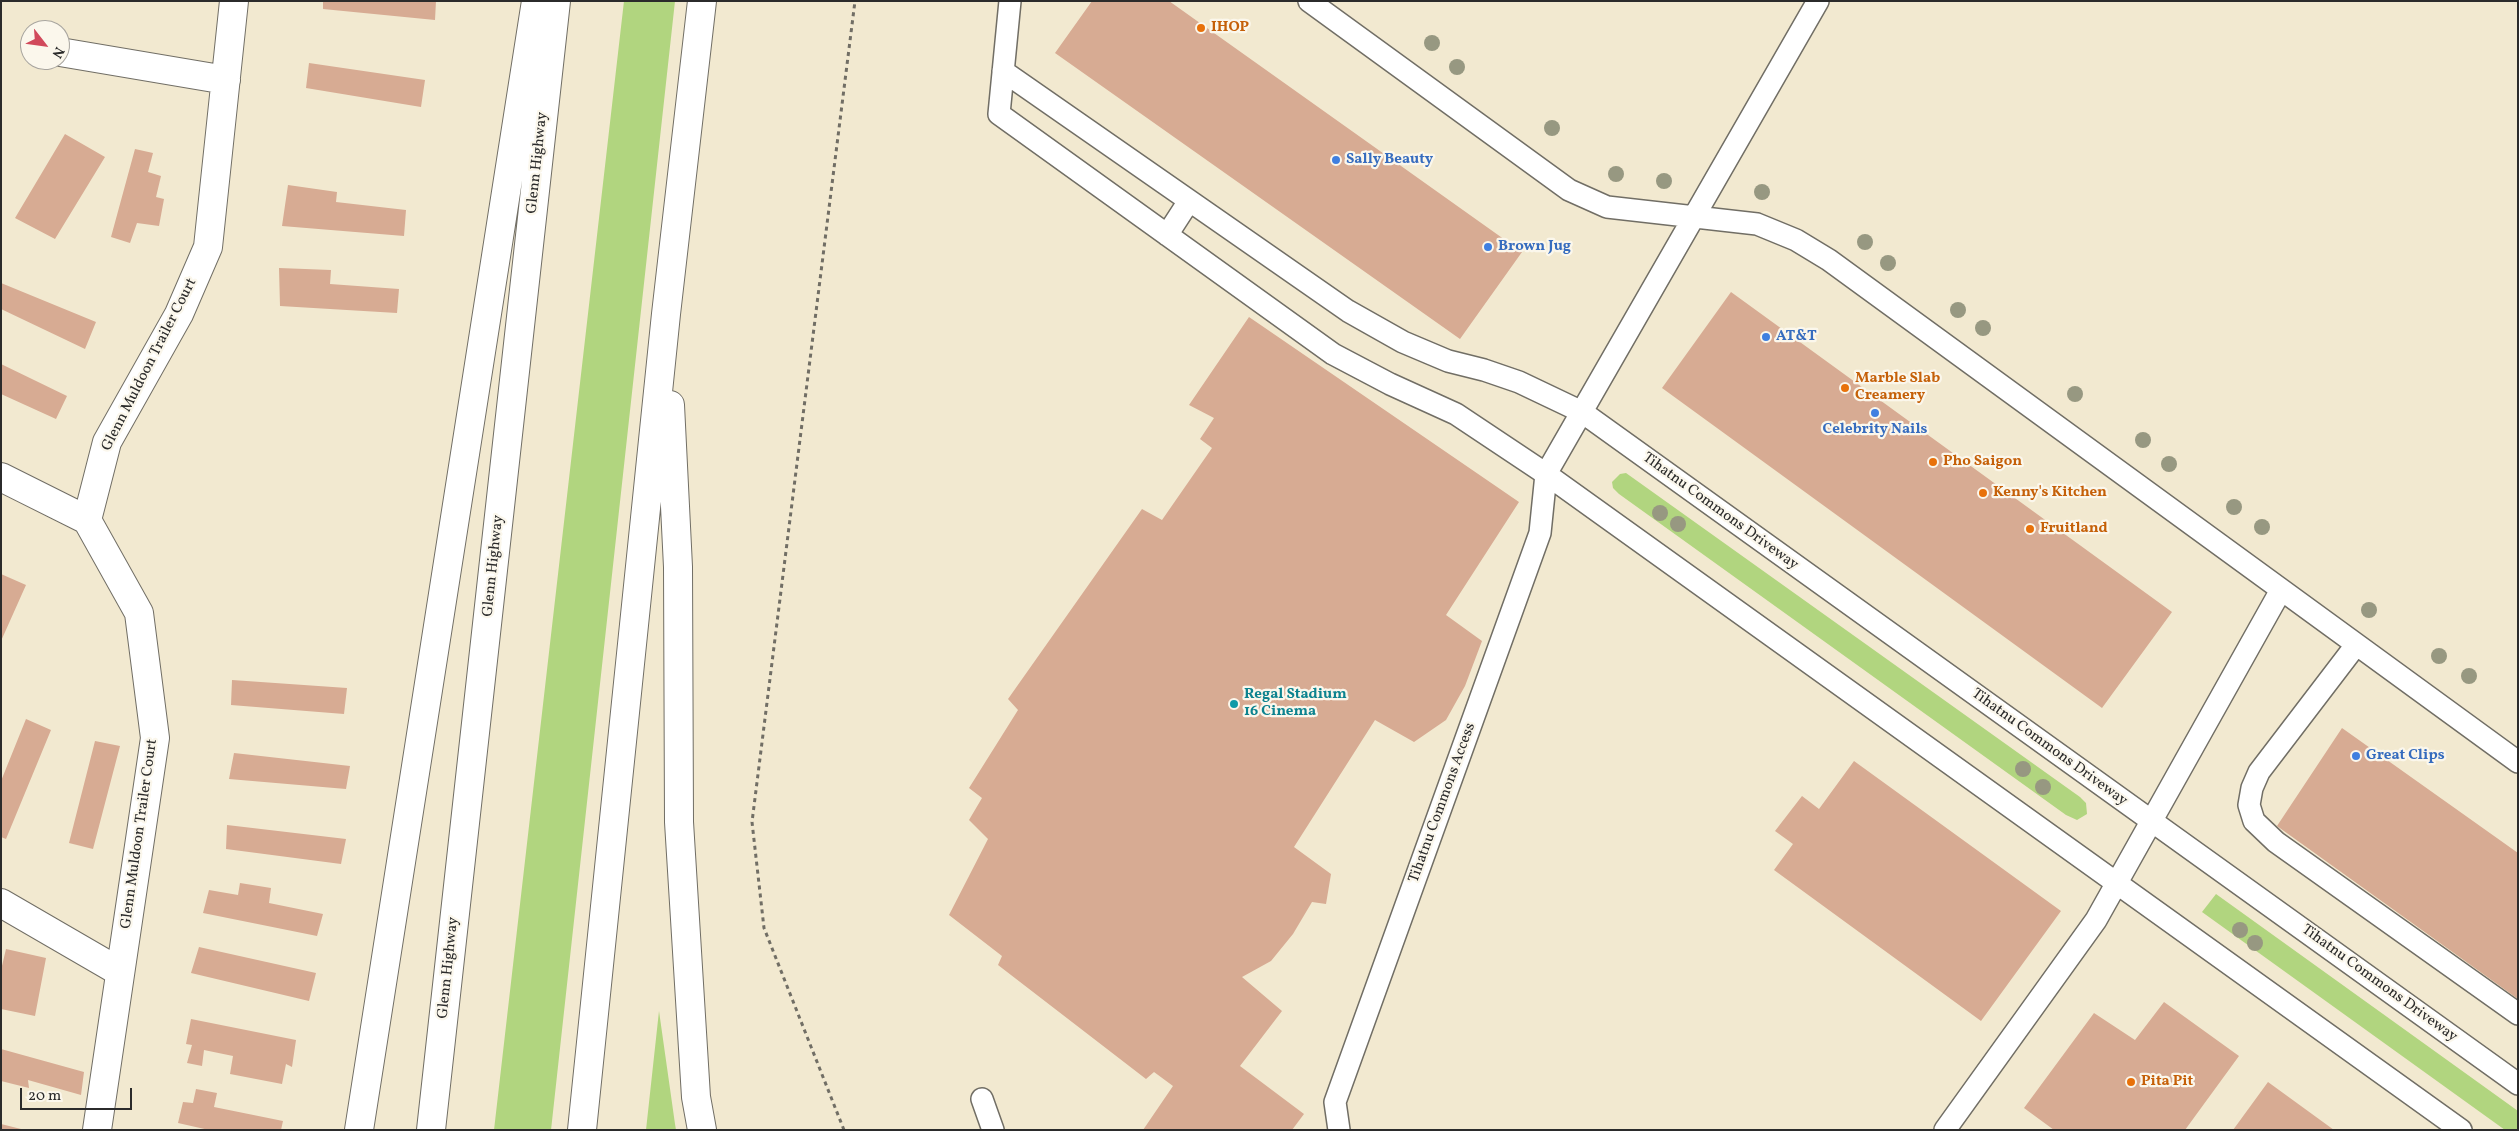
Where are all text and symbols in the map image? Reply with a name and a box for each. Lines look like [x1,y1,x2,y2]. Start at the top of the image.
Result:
place label: IHOP [1211,19,1249,37]
north arrow [20,20,70,70]
marker: IHOP [1195,22,1207,34]
text: N [47,43,68,61]
street label: Glenn Highway [524,111,552,215]
place label: Sally Beauty [1346,151,1433,169]
marker: Sally Beauty [1330,154,1342,166]
place label: Brown Jug [1498,238,1571,256]
marker: Brown Jug [1482,241,1494,253]
street label: Glenn Muldoon Trailer Court [98,276,202,454]
place label: AT&T [1776,328,1817,346]
marker: AT&T [1760,331,1772,343]
place label: Marble Slab Creamery [1855,370,1940,405]
marker: Marble Slab Creamery [1839,382,1851,394]
marker: Celebrity Nails [1869,407,1881,419]
place label: Celebrity Nails [1823,421,1927,439]
street label: Tihatnu Commons Driveway [1639,449,1801,575]
place label: Pho Saigon [1943,453,2022,471]
marker: Pho Saigon [1927,456,1939,468]
place label: Kenny's Kitchen [1993,484,2107,502]
marker: Kenny's Kitchen [1977,487,1989,499]
street label: Glenn Highway [480,514,508,618]
place label: Fruitland [2040,520,2108,538]
marker: Fruitland [2024,523,2036,535]
street label: Tihatnu Commons Driveway [1968,685,2130,811]
place label: Regal Stadium 16 Cinema [1244,686,1347,721]
marker: Regal Stadium 16 Cinema [1228,698,1240,710]
street label: Tihatnu Commons Access [1406,721,1480,885]
street label: Glenn Muldoon Trailer Court [118,738,162,930]
place label: Great Clips [2366,747,2445,765]
marker: Great Clips [2350,750,2362,762]
street label: Glenn Highway [435,916,463,1020]
street label: Tihatnu Commons Driveway [2298,921,2460,1047]
place label: Pita Pit [2141,1073,2193,1091]
marker: Pita Pit [2125,1076,2137,1088]
scale bar [22,1078,135,1110]
text: 20 m [28,1086,61,1107]

